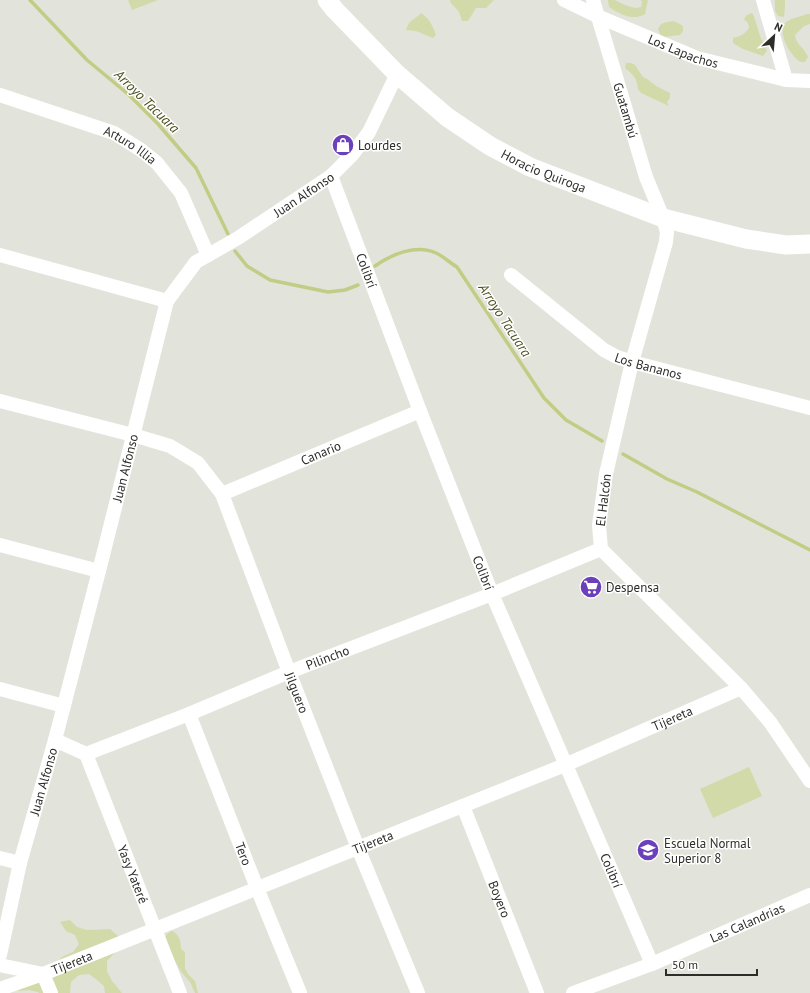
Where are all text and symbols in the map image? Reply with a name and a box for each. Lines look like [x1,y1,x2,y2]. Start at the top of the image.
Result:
north arrow [754,16,794,56]
text: N [772,19,785,35]
street label: Los Lapachos [646,30,720,72]
water label: Arroyo Tacuara [110,65,184,137]
street label: Guatambú [609,81,642,140]
street label: Arturo Illia [101,122,160,168]
shop icon: Lourdes [330,132,356,158]
place label: Lourdes [358,137,401,154]
street label: Horacio Quiroga [498,145,588,197]
street label: Juan Alfonso [270,168,338,222]
street label: Colibrí [352,251,381,291]
water label: Arroyo Tacuara [474,279,535,360]
street label: Los Bananos [612,349,684,384]
street label: Juan Alfonso [108,432,142,505]
street label: Canario [298,437,344,469]
street label: El Halcón [592,473,615,527]
street label: Colibrí [469,553,498,593]
supermarket icon: Despensa [578,574,604,600]
place label: Despensa [606,579,659,596]
street label: Pilincho [303,642,352,674]
street label: Jilguero [280,669,312,716]
street label: Tijereta [649,702,695,735]
street label: Juan Alfonso [26,746,61,818]
street label: Tijereta [350,827,396,858]
place label: Escuela Normal Superior 8 [664,835,751,867]
school or university icon: Escuela Normal Superior 8 [635,837,661,863]
street label: Tero [231,840,255,868]
street label: Yasy Yateré [114,842,152,906]
street label: Colibrí [596,851,626,891]
street label: Boyero [484,878,514,920]
street label: Las Calandrias [707,899,787,947]
street label: Tijereta [49,947,95,979]
scale bar [666,951,757,977]
text: 50 m [672,957,698,972]

